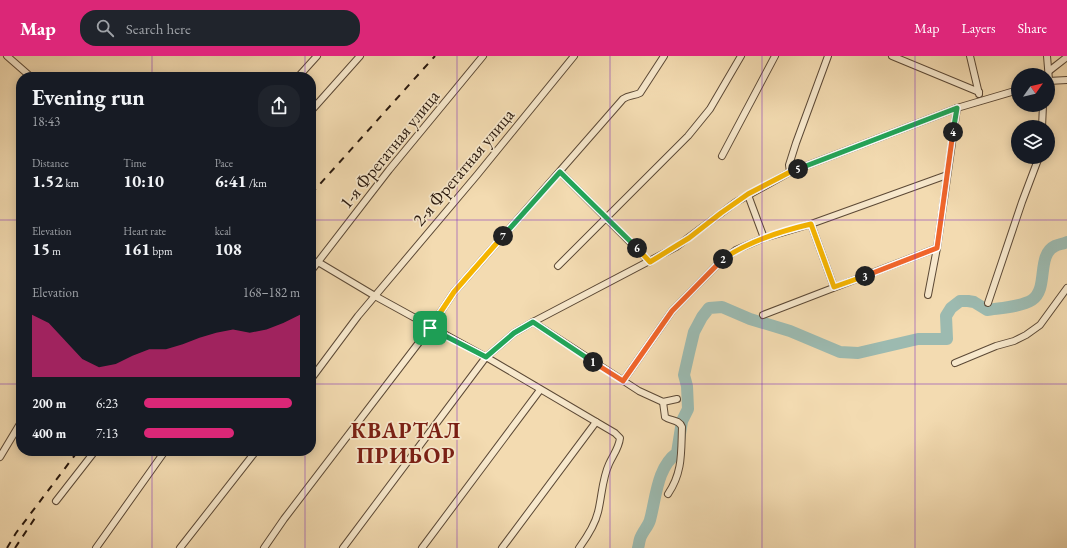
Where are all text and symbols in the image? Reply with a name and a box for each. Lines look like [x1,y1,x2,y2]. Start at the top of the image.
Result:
search box [80,10,360,46]
text: Map [20,16,56,41]
icon: search [94,17,116,39]
text: Search here [126,19,191,38]
text: Map [914,19,939,37]
text: Layers [961,19,996,37]
text: Share [1018,19,1047,37]
north arrow [1011,68,1055,112]
map controls [1011,68,1055,164]
text: Evening run [32,83,145,112]
street label: 1-я Фрегатная улица [334,84,445,213]
button: share [258,85,300,127]
street label: 2-я Фрегатная улица [407,103,519,230]
text: 18:43 [32,113,60,130]
button: layers [1011,120,1055,164]
pin: 4 [943,122,963,142]
text: 4 [950,125,956,139]
text: Distance [32,156,69,170]
text: Time [123,156,146,170]
text: Pace [215,156,233,170]
pin: 5 [788,159,808,179]
text: 5 [795,162,801,176]
text: 1.52 [32,170,63,192]
text: 10:10 [123,170,164,192]
text: 6:41 [215,170,246,192]
text: km [63,176,79,190]
text: /km [246,176,267,190]
text: Elevation [32,224,72,238]
text: Heart rate [123,224,166,238]
text: kcal [215,224,231,238]
pin: 7 [493,226,513,246]
text: 7 [500,229,506,243]
text: 15 [32,238,50,260]
text: 161 [123,238,150,260]
text: 108 [215,238,242,260]
pin: 6 [627,238,647,258]
text: 6 [634,241,640,255]
text: m [50,244,61,258]
text: bpm [150,244,172,258]
pin: 2 [713,249,733,269]
text: 2 [720,252,726,266]
pin: 3 [855,266,875,286]
text: 3 [862,269,868,283]
text: Elevation [32,284,79,301]
text: 168–182 m [243,284,300,301]
pin [413,311,447,345]
icon: arrive [419,317,441,339]
pin: 1 [583,352,603,372]
text: 1 [590,355,596,369]
text: 200 m [32,395,66,412]
text: 6:23 [96,395,118,412]
district label: КВАРТАЛ ПРИБОР [351,416,461,470]
text: 400 m [32,425,66,442]
text: 7:13 [96,425,118,442]

